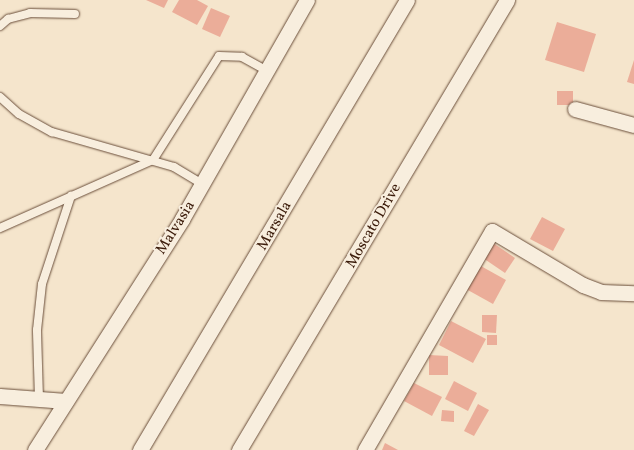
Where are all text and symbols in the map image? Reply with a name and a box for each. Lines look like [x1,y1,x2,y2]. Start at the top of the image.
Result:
street label: Moscato Drive [343,180,405,272]
street label: Malvasia [153,198,199,258]
street label: Marsala [254,198,296,254]

